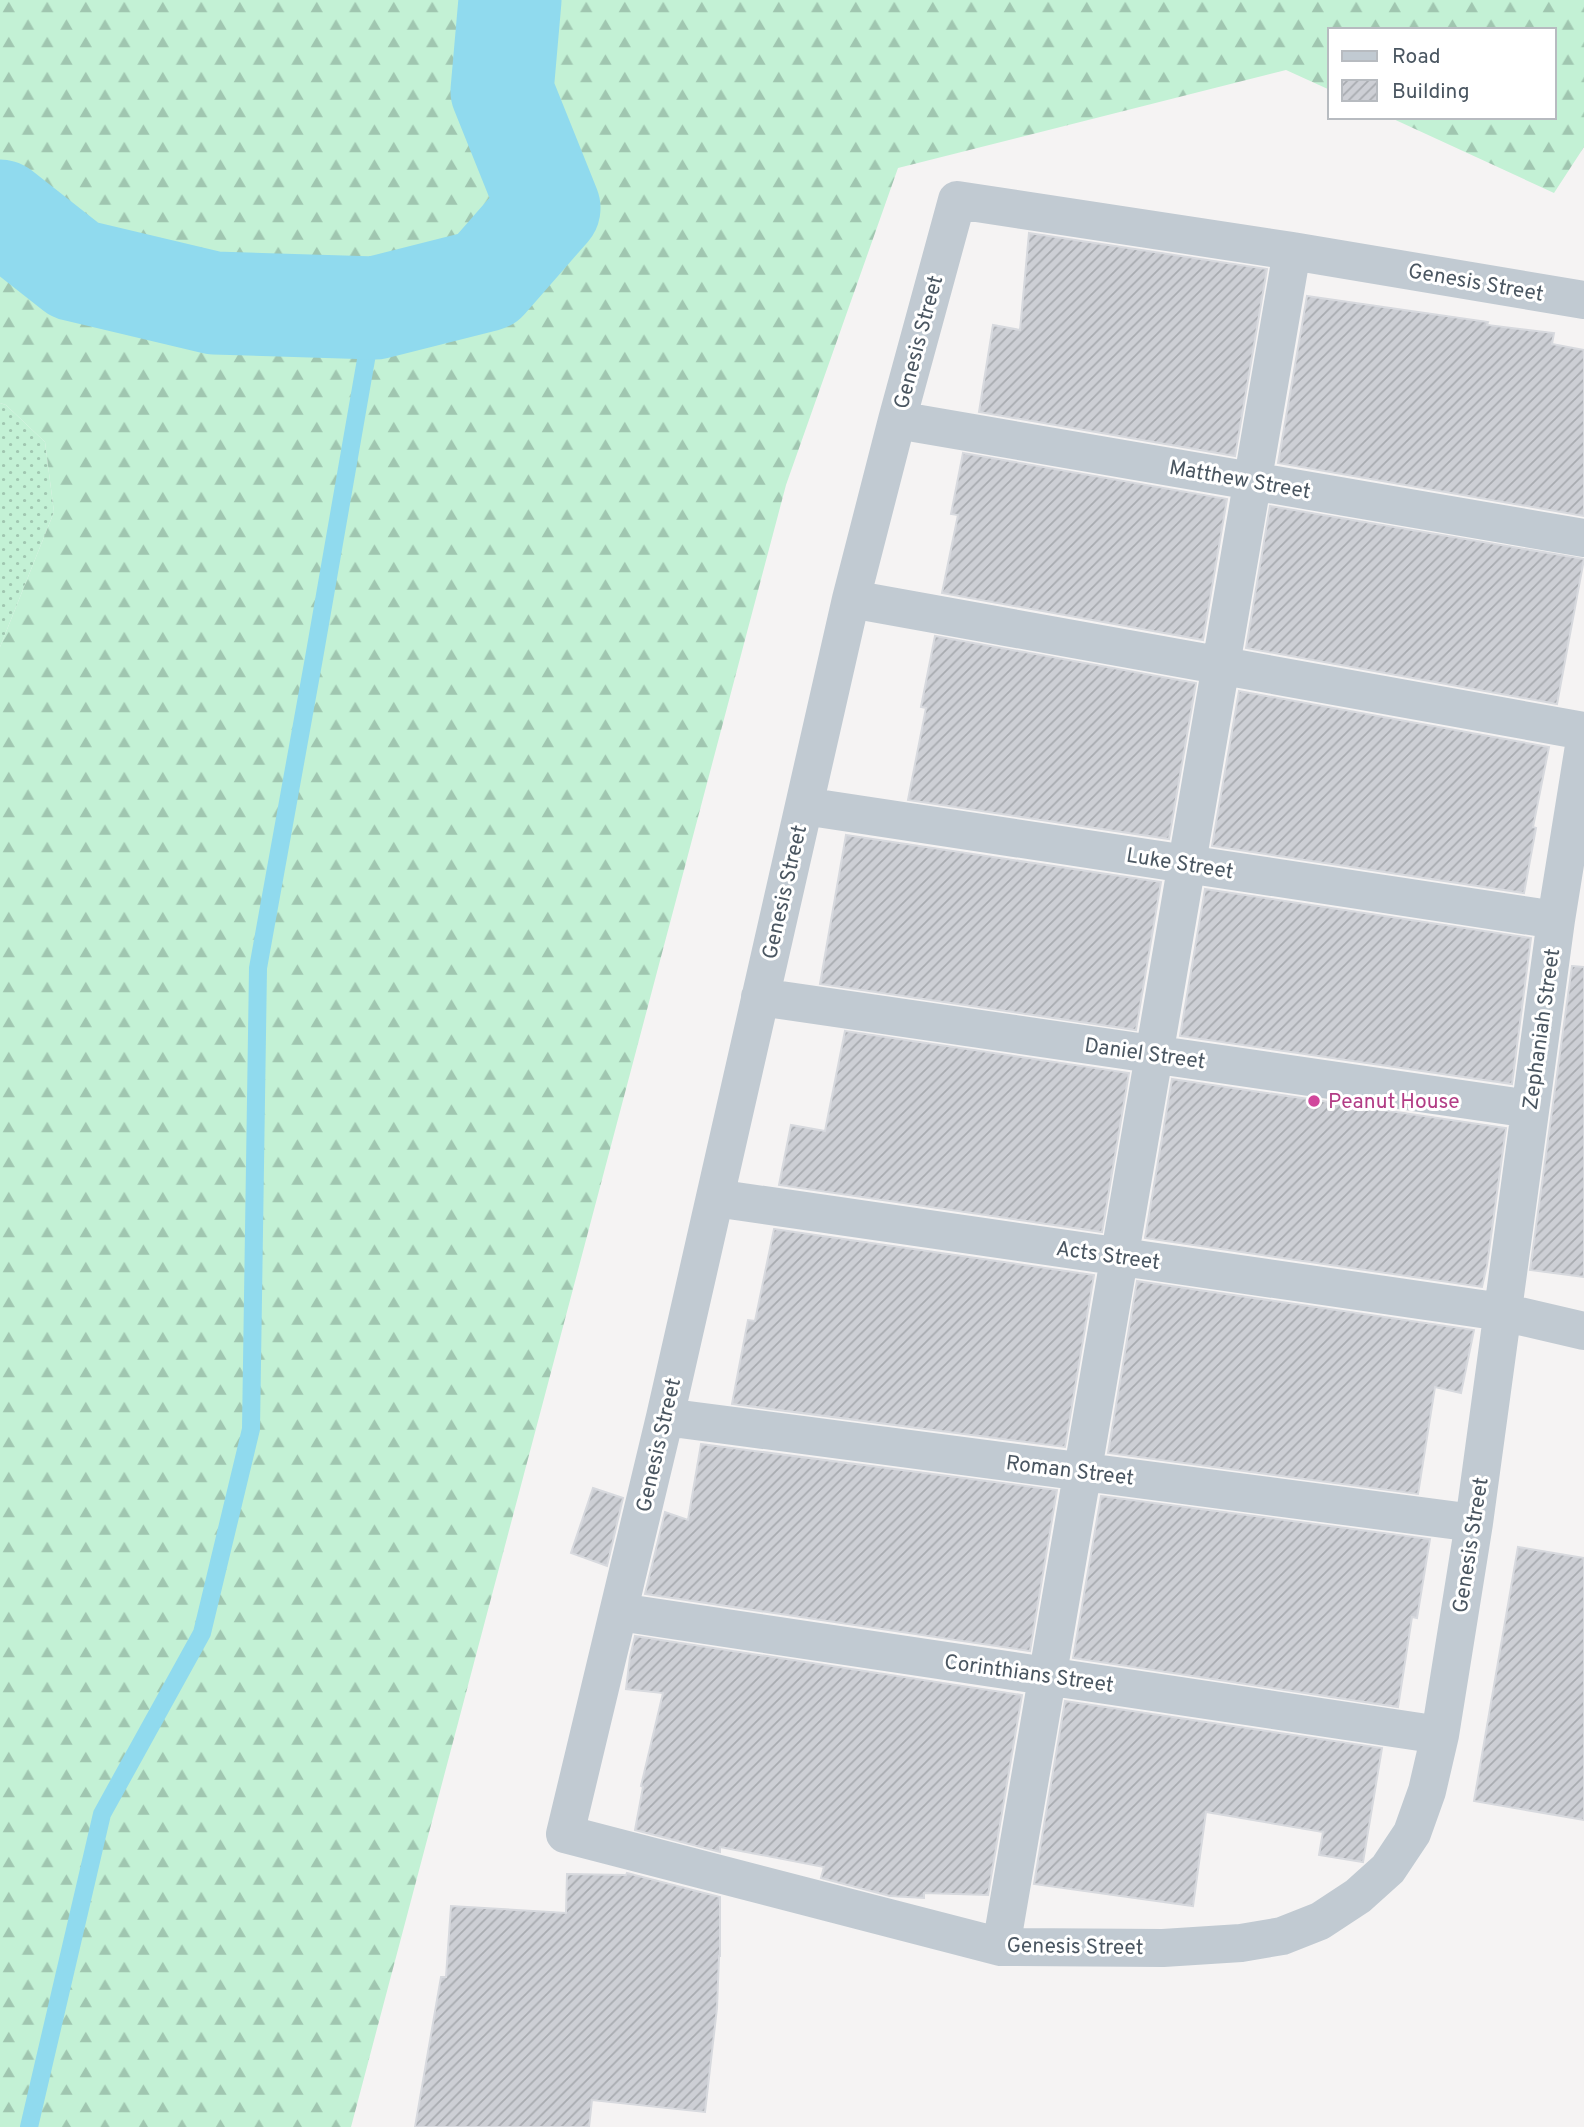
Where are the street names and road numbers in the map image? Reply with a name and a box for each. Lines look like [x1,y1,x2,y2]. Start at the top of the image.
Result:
street label: Genesis Street [1406,258,1546,309]
street label: Genesis Street [889,273,950,412]
street label: Matthew Street [1167,455,1313,506]
street label: Genesis Street [757,823,814,962]
street label: Luke Street [1124,843,1235,886]
street label: Zephaniah Street [1518,947,1567,1112]
street label: Daniel Street [1083,1033,1207,1076]
street label: Acts Street [1054,1236,1162,1277]
street label: Genesis Street [631,1376,688,1515]
street label: Roman Street [1004,1450,1135,1493]
street label: Genesis Street [1447,1475,1496,1615]
street label: Corinthians Street [942,1649,1115,1700]
street label: Genesis Street [1006,1933,1144,1962]

